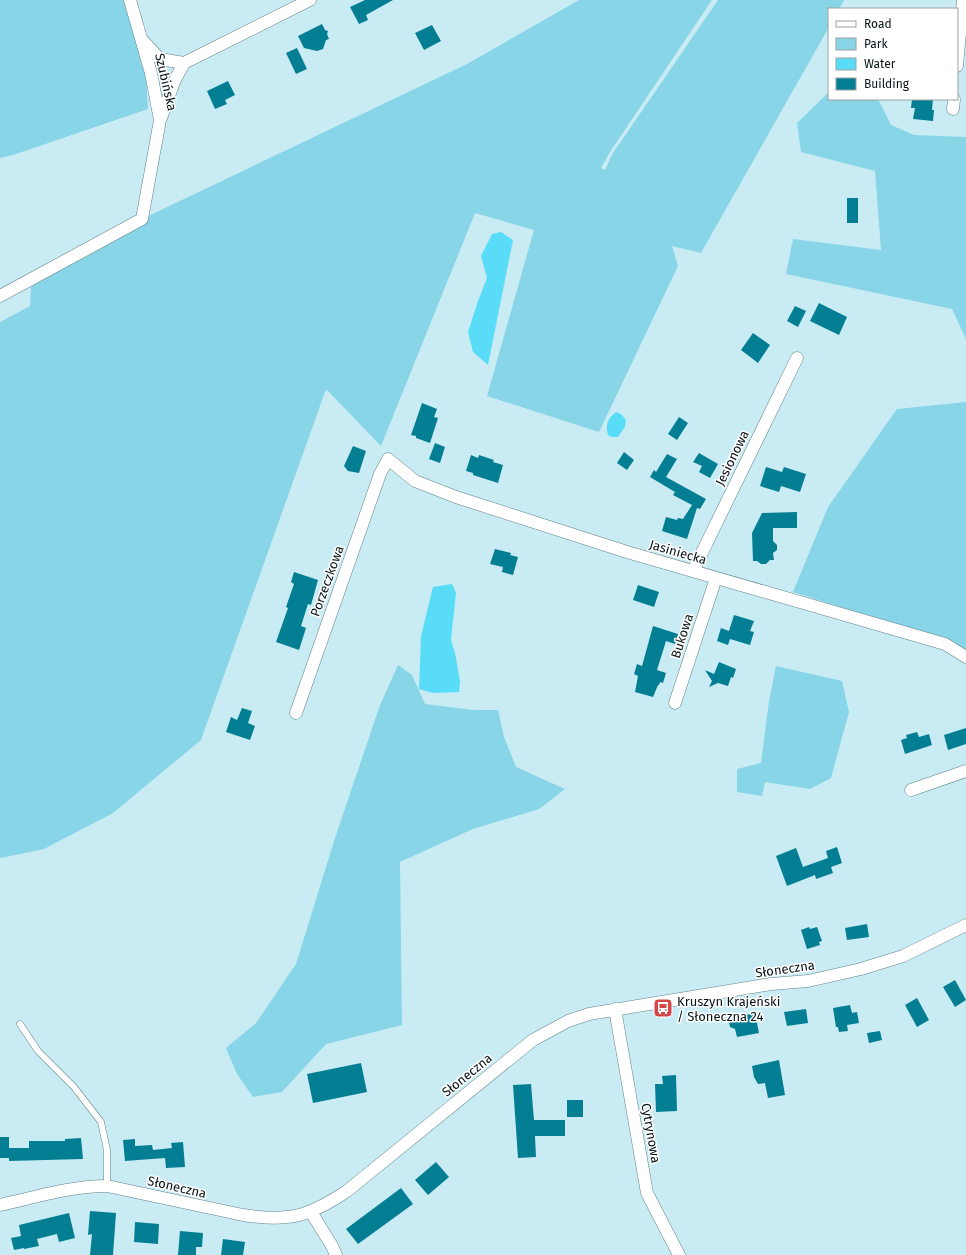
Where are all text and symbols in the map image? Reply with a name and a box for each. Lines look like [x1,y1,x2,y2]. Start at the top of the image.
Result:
legend [828,8,958,100]
text: Road [864,17,892,31]
text: Park [864,37,888,51]
street label: Szubińska [152,52,180,112]
text: Water [864,57,896,71]
text: Building [864,77,910,91]
street label: Jesionowa [712,428,752,488]
street label: Jasiniecka [648,537,708,567]
street label: Porzeczkowa [307,543,347,619]
street label: Bukowa [668,612,696,660]
street label: Słoneczna [754,957,816,981]
place label: Kruszyn Krajeński / Słoneczna 24 [677,994,780,1024]
bus stop icon: Kruszyn Krajeński / Słoneczna 24 [652,997,674,1019]
street label: Słoneczna [439,1050,495,1100]
street label: Cytrynowa [638,1102,664,1164]
street label: Słoneczna [146,1173,208,1201]

